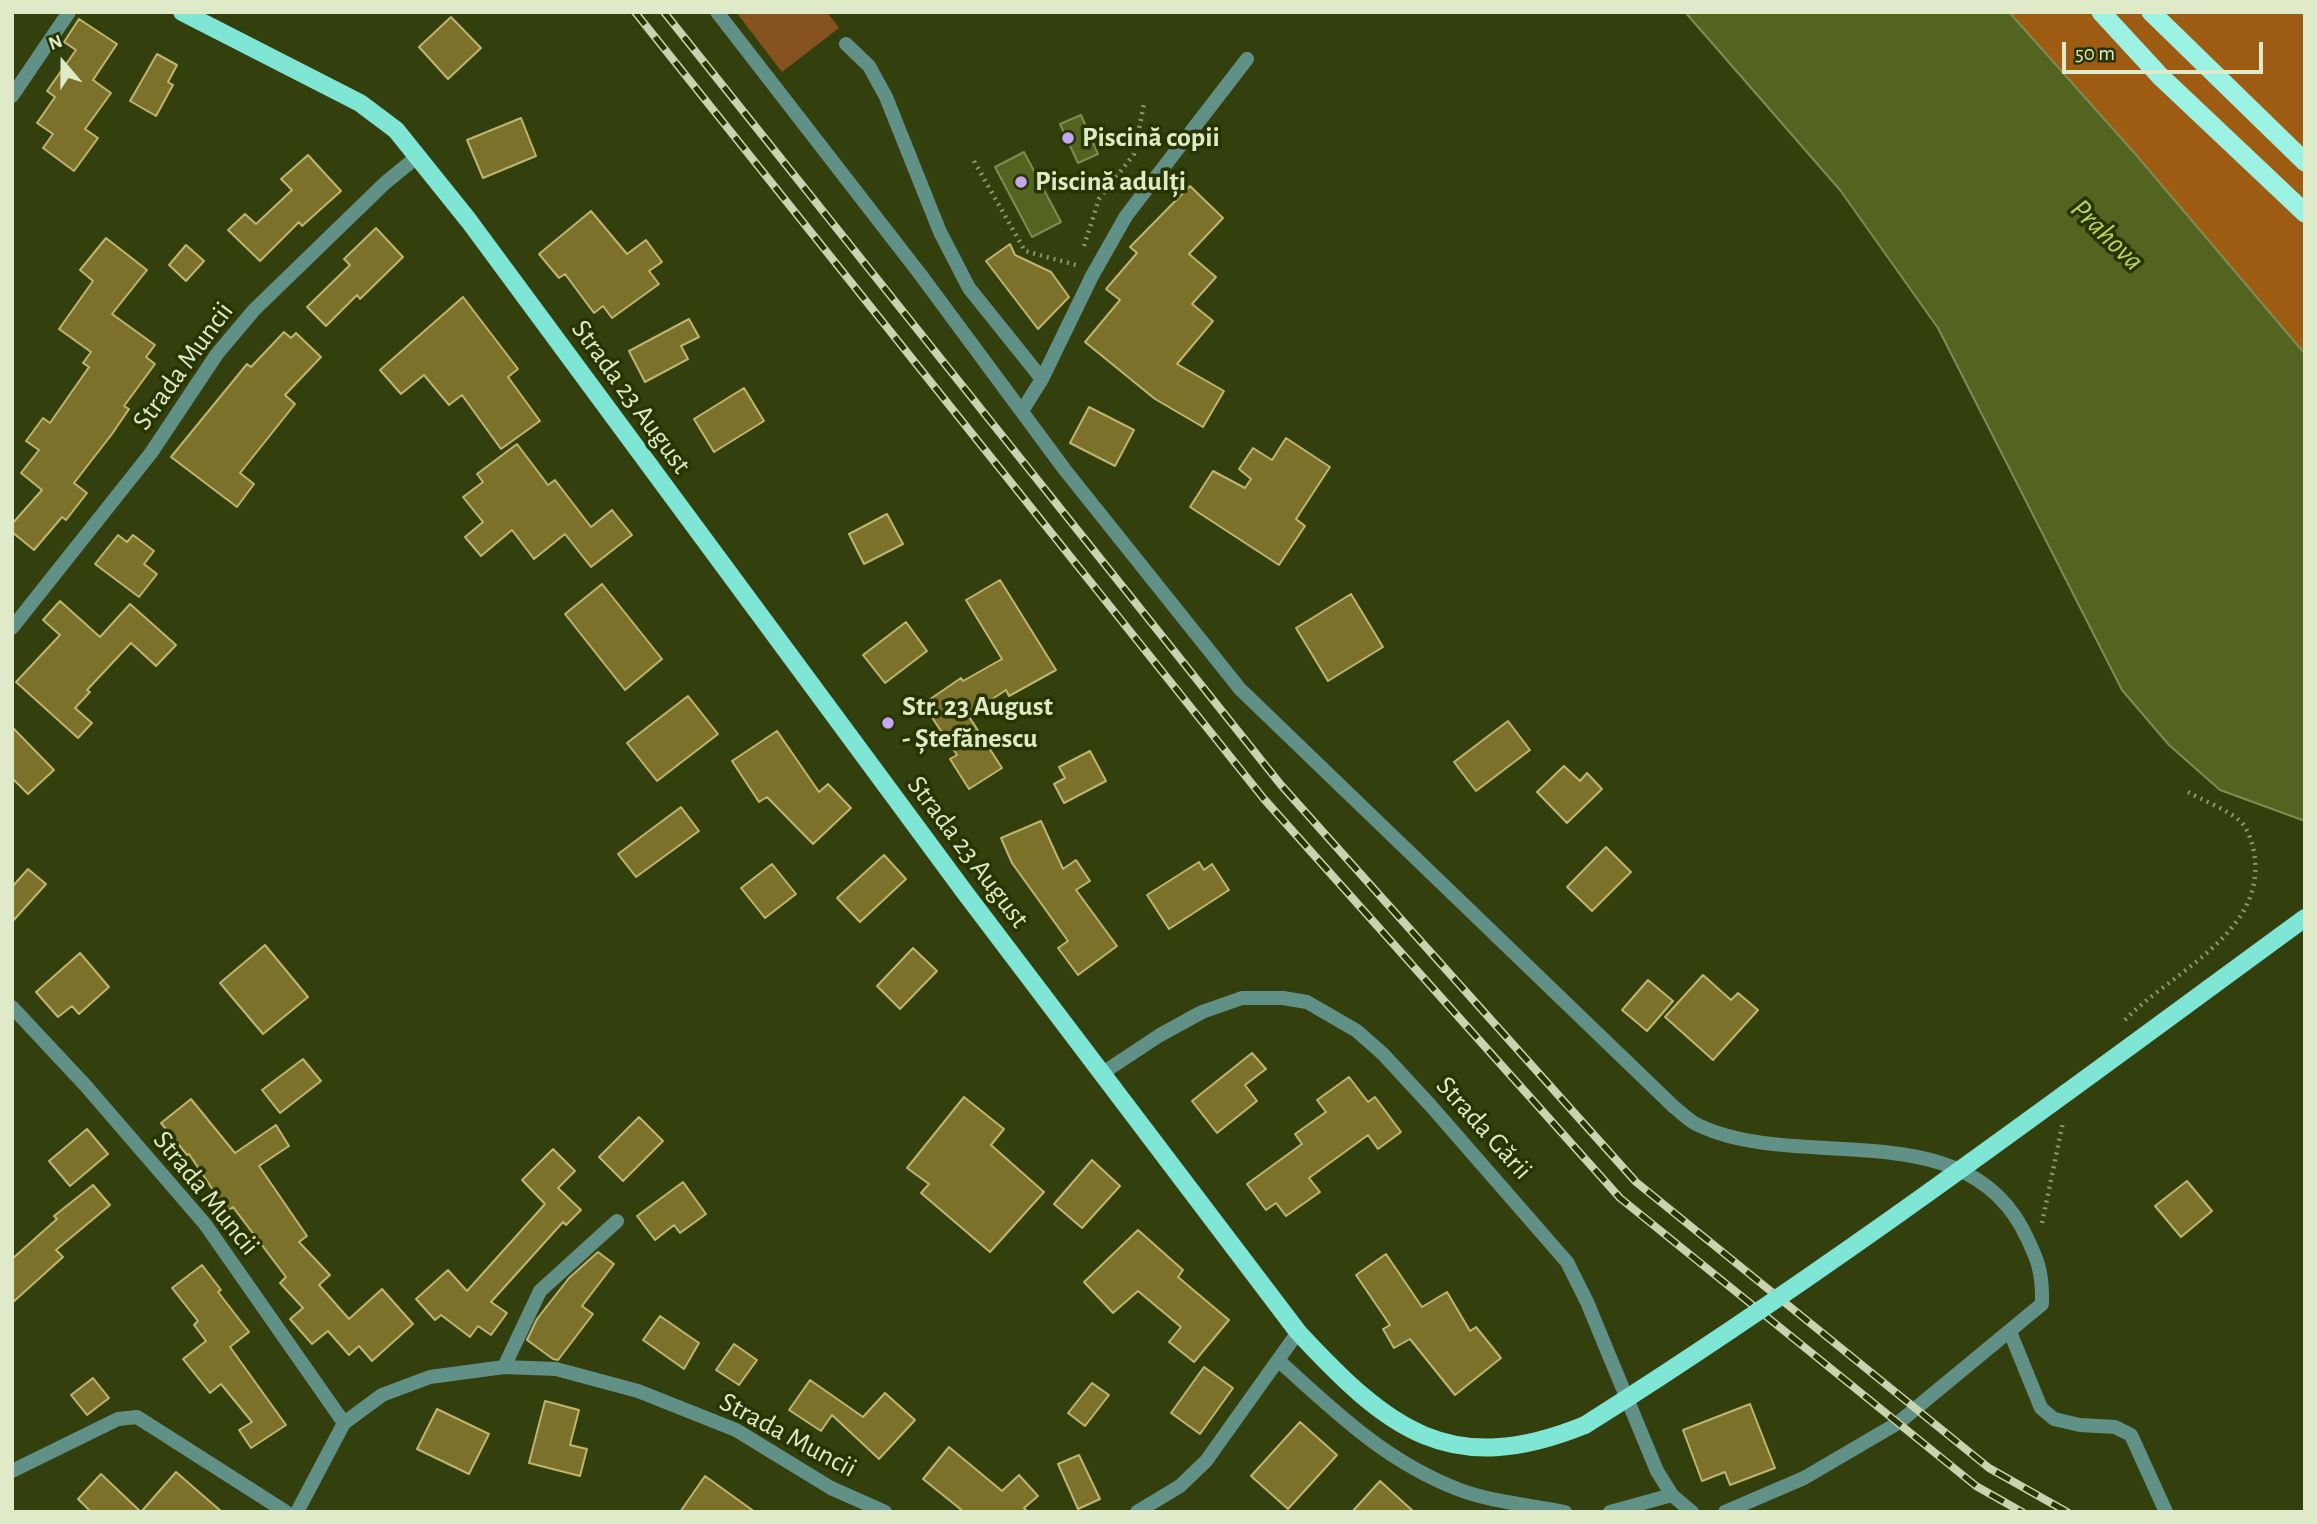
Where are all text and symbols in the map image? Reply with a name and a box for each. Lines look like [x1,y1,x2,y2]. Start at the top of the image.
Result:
north arrow [28,28,98,98]
scale bar [2065,28,2266,72]
text: N [46,32,65,54]
text: 50 m [2075,43,2115,64]
place label: Piscină copii [1082,121,1220,155]
marker: Piscină copii [1060,130,1076,146]
place label: Piscină adulți [1035,165,1186,199]
marker: Piscină adulți [1013,174,1029,190]
water label: Prahova [2063,191,2151,279]
street label: Strada Muncii [125,295,241,437]
street label: Strada 23 August [564,314,698,480]
place label: Str. 23 August - Ștefănescu [902,690,1053,756]
marker: Str. 23 August - Ștefănescu [880,715,896,731]
street label: Strada 23 August [900,769,1036,935]
street label: Strada Gării [1429,1069,1539,1187]
street label: Strada Muncii [146,1124,266,1262]
street label: Strada Muncii [714,1385,862,1485]

